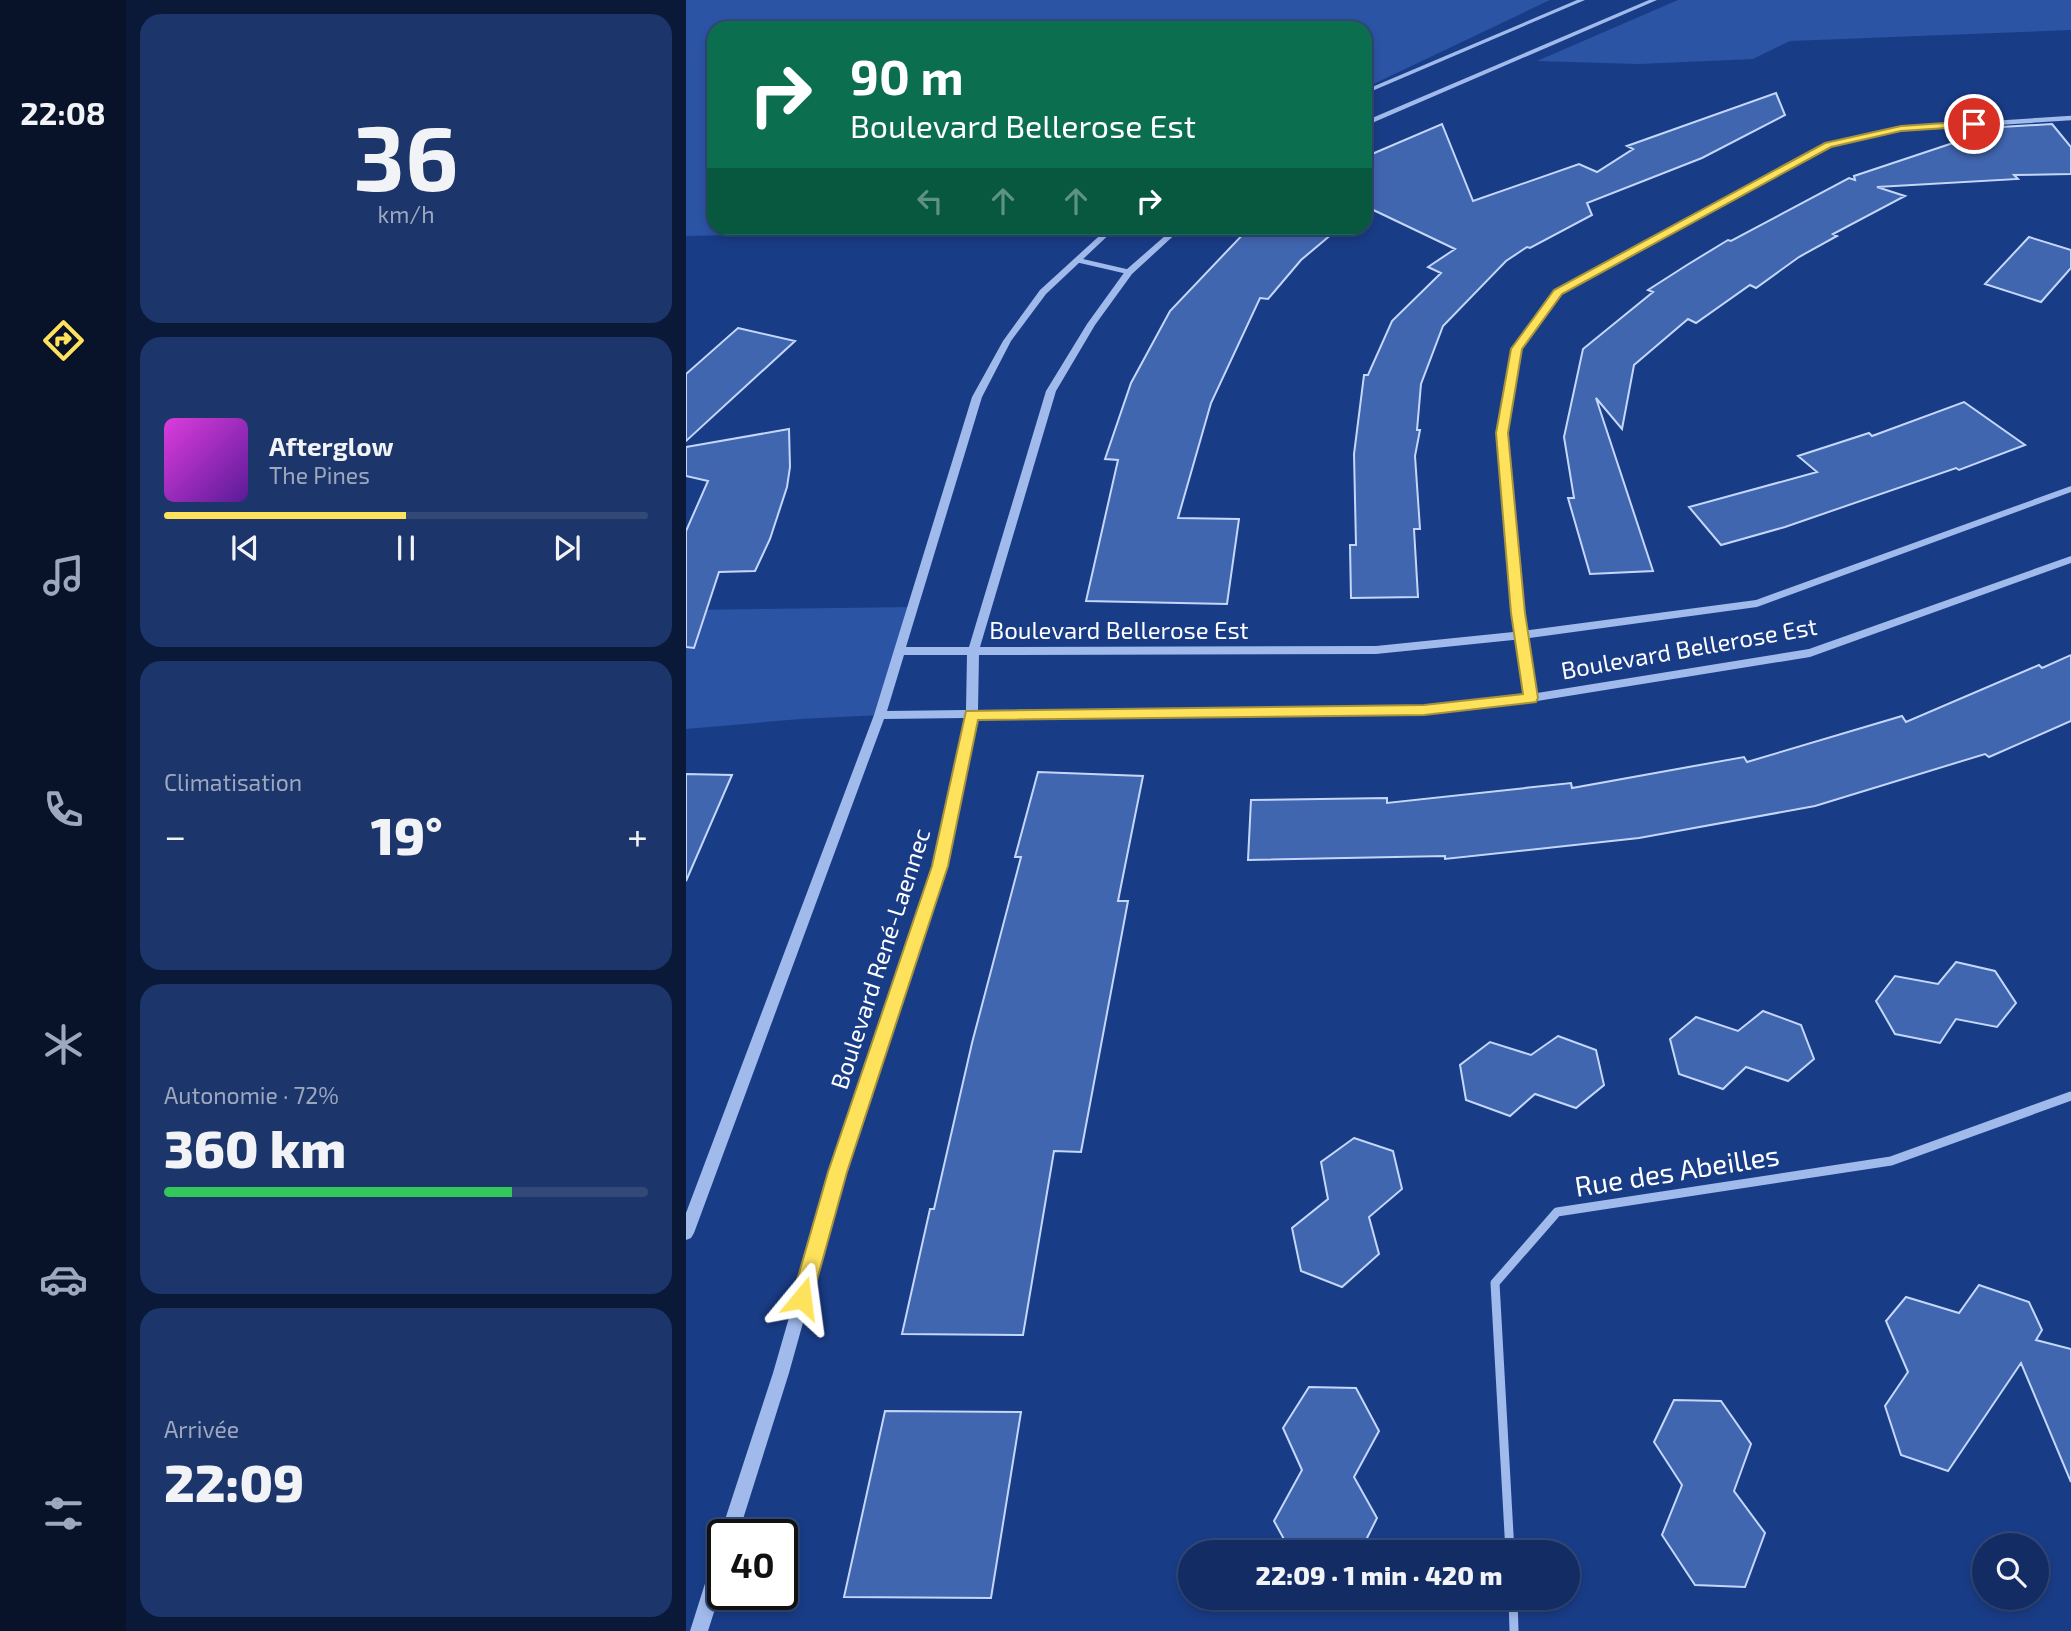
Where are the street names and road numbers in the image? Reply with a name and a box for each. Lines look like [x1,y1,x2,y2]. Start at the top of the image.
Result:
street label: Boulevard Bellerose Est [1558,611,1819,684]
street label: Boulevard Bellerose Est [989,615,1249,644]
street label: Boulevard René-Laennec [824,824,935,1093]
street label: Rue des Abeilles [1572,1137,1782,1203]

